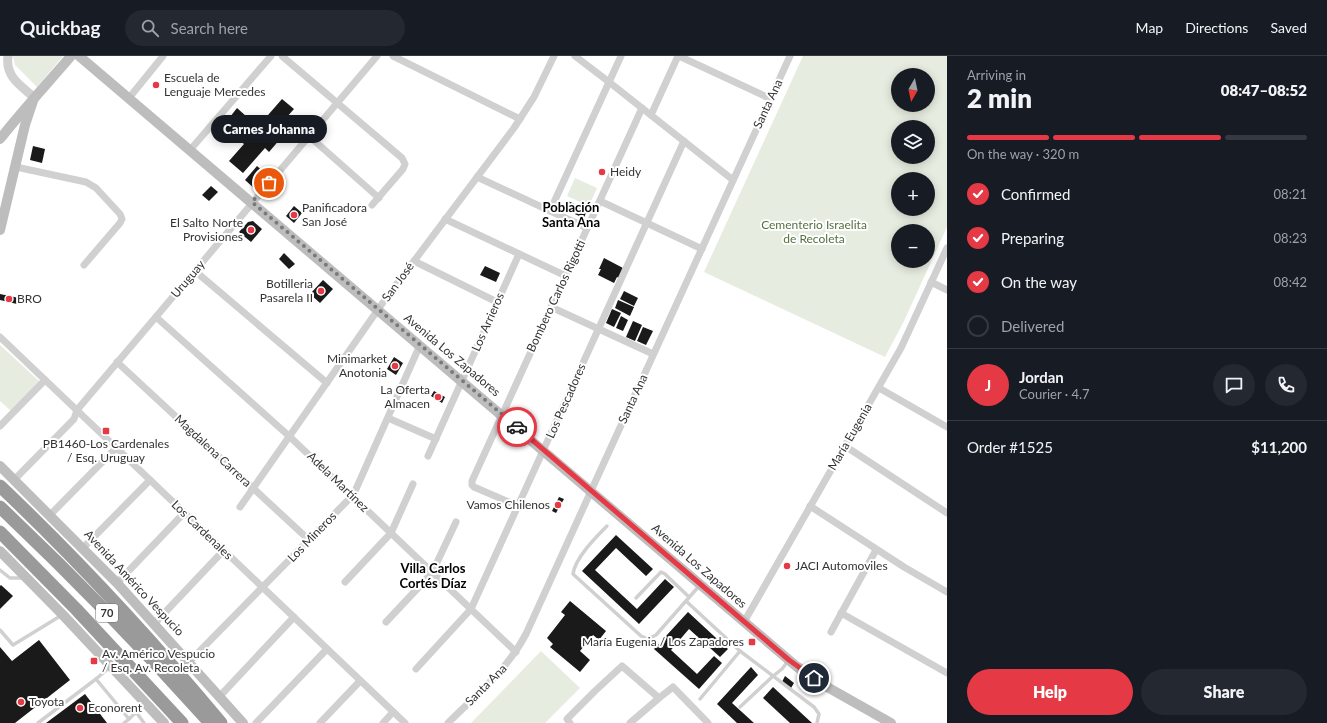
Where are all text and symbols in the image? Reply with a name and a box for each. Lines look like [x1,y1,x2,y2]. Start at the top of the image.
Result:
search box [125,10,405,46]
text: Quickbag [20,16,101,39]
icon: search [139,17,161,39]
text: Search here [171,19,248,37]
text: Map [1136,19,1163,36]
text: Directions [1185,19,1248,36]
text: Saved [1270,19,1307,36]
text: Arriving in [967,67,1026,83]
north arrow [891,68,935,112]
map controls [891,68,935,268]
place label: Escuela de Lenguaje Mercedes [164,70,266,99]
street label: Santa Ana [750,77,785,131]
marker: Escuela de Lenguaje Mercedes [151,80,161,90]
text: 08:47–08:52 [1221,81,1307,99]
text: 2 min [967,82,1032,114]
callout: Carnes Johanna [211,115,327,143]
button: layers [891,120,935,164]
text: Carnes Johanna [223,121,315,137]
text: On the way · 320 m [967,146,1079,162]
place label: Heidy [610,164,642,179]
pin [252,166,286,200]
marker: Heidy [597,167,607,177]
icon: bag [258,172,280,194]
button: + [891,172,935,216]
icon: check [967,183,989,205]
text: Confirmed [1001,185,1070,203]
text: 08:21 [1274,186,1307,202]
district label: Población Santa Ana [542,199,600,230]
place label: Panificadora San José [302,200,367,229]
marker: Panificadora San José [289,210,299,220]
place label: El Salto Norte Provisiones [170,215,243,244]
park label: Cementerio Israelita de Recoleta [761,217,867,246]
button: − [891,224,935,268]
marker: El Salto Norte Provisiones [246,225,256,235]
icon: check [967,227,989,249]
text: Preparing [1001,229,1064,247]
text: 08:23 [1274,230,1307,246]
street label: Bombero Carlos Rigotti [523,237,588,354]
street label: Uruguay [168,256,208,301]
street label: San José [378,259,417,304]
icon: check [967,271,989,293]
text: On the way [1001,273,1077,291]
text: 08:42 [1274,274,1307,290]
place label: Botilleria Pasarela II [260,276,313,305]
marker: Botilleria Pasarela II [316,286,326,296]
street label: Los Arrieros [468,290,507,353]
place label: BRO [17,291,42,306]
marker: BRO [4,294,14,304]
street label: Avenida Los Zapadores [401,310,504,399]
text: Delivered [1001,317,1064,335]
place label: Minimarket Anotonia [327,351,388,380]
marker: Minimarket Anotonia [390,361,400,371]
street label: Los Pescadores [542,361,589,440]
button: chat [1213,364,1255,406]
button: phone [1265,364,1307,406]
text: Jordan [1019,368,1064,386]
street label: Santa Ana [615,372,650,426]
text: J [985,376,991,394]
place label: La Oferta Almacen [380,382,430,411]
text: Courier · 4.7 [1019,386,1090,402]
marker: La Oferta Almacen [433,392,443,402]
street label: María Eugenia [824,401,875,473]
courier [497,407,537,447]
street label: Magdalena Carrera [172,411,255,490]
icon: car [506,416,528,438]
marker: PB1460-Los Cardenales / Esq. Uruguay [101,426,111,436]
place label: PB1460-Los Cardenales / Esq. Uruguay [43,436,169,465]
text: Order #1525 [967,438,1053,456]
text: $11,200 [1251,438,1307,456]
street label: Adela Martínez [304,448,373,515]
street label: Los Cardenales [169,497,236,562]
place label: Vamos Chilenos [466,497,550,512]
marker: Vamos Chilenos [553,500,563,510]
street label: Los Mineros [284,508,339,565]
street label: Avenida Los Zapadores [649,520,750,611]
street label: Avenida Américo Vespucio [81,527,187,639]
place label: JACI Automoviles [795,558,888,573]
district label: Villa Carlos Cortés Díaz [399,560,467,591]
marker: JACI Automoviles [782,561,792,571]
road number: 70 [96,604,118,622]
place label: María Eugenia / Los Zapadores [582,634,744,649]
marker: María Eugenia / Los Zapadores [747,637,757,647]
place label: Av. Américo Vespucio / Esq. Av. Recoleta [102,646,215,675]
marker: Av. Américo Vespucio / Esq. Av. Recoleta [89,656,99,666]
street label: Santa Ana [462,661,510,709]
pin [797,661,831,695]
icon: home [803,667,825,689]
button: Help [967,669,1133,715]
button: Share [1141,669,1307,715]
place label: Toyota [29,694,64,709]
marker: Toyota [16,697,26,707]
place label: Econorent [88,700,143,715]
marker: Econorent [75,703,85,713]

